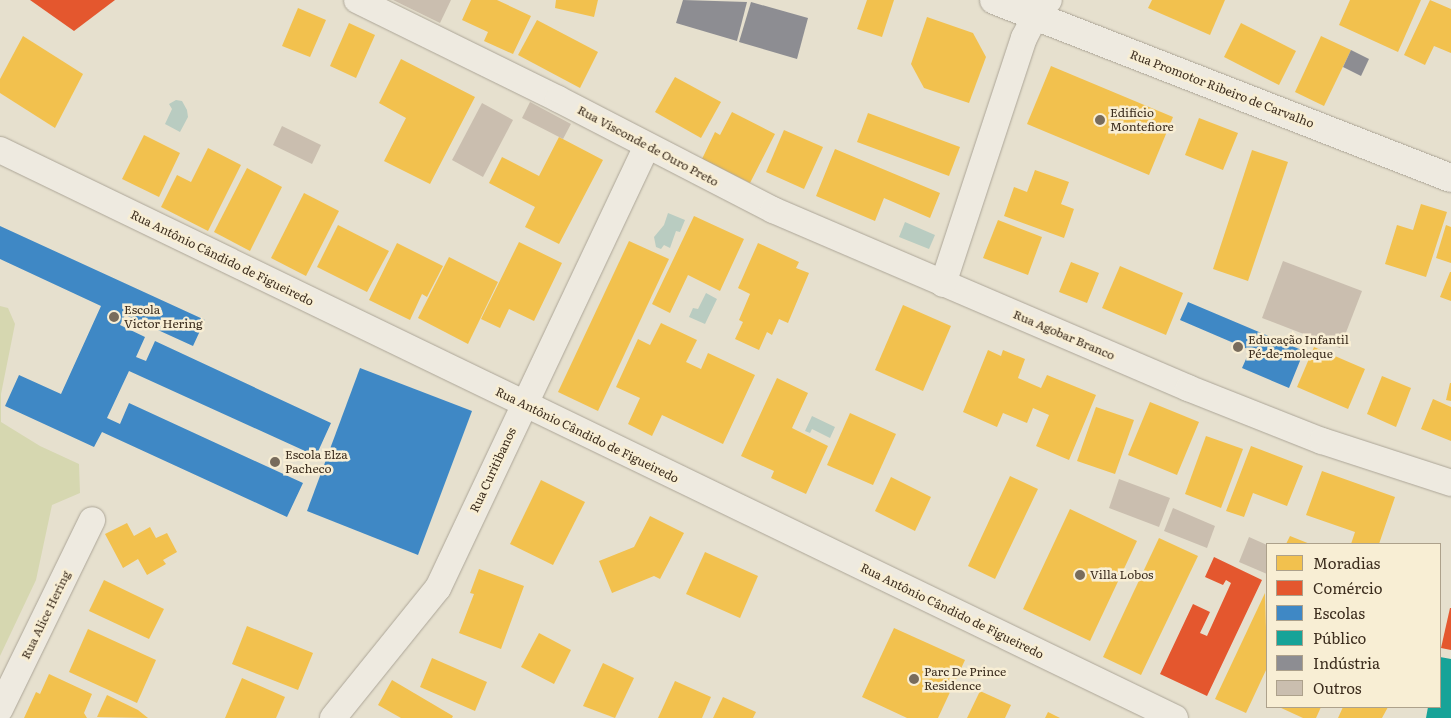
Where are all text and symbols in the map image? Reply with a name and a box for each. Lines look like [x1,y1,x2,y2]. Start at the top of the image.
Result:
street label: Rua Promotor Ribeiro de Carvalho [1128,47,1316,131]
street label: Rua Visconde de Ouro Preto [575,103,721,189]
place label: Edifício Montefiore [1110,106,1174,134]
marker: Edifício Montefiore [1094,114,1106,126]
street label: Rua Antônio Cândido de Figueiredo [128,207,316,309]
place label: Escola Victor Hering [124,303,203,331]
street label: Rua Agobar Branco [1011,307,1117,363]
marker: Escola Victor Hering [108,311,120,323]
place label: Educação Infantil Pé-de-moleque [1248,333,1349,361]
marker: Educação Infantil Pé-de-moleque [1232,341,1244,353]
street label: Rua Antônio Cândido de Figueiredo [493,384,681,486]
street label: Rua Curitibanos [467,425,519,515]
place label: Escola Elza Pacheco [285,448,348,476]
marker: Escola Elza Pacheco [269,456,281,468]
legend [1266,543,1441,708]
text: Moradias [1313,551,1380,574]
street label: Rua Antônio Cândido de Figueiredo [858,560,1046,662]
place label: Villa Lobos [1090,568,1153,582]
street label: Rua Alice Hering [18,569,74,661]
marker: Villa Lobos [1074,569,1086,581]
text: Comércio [1313,576,1382,599]
text: Escolas [1313,601,1365,624]
text: Público [1313,626,1366,649]
text: Indústria [1313,651,1380,674]
place label: Parc De Prince Residence [924,665,1006,693]
marker: Parc De Prince Residence [908,673,920,685]
text: Outros [1313,676,1362,699]

